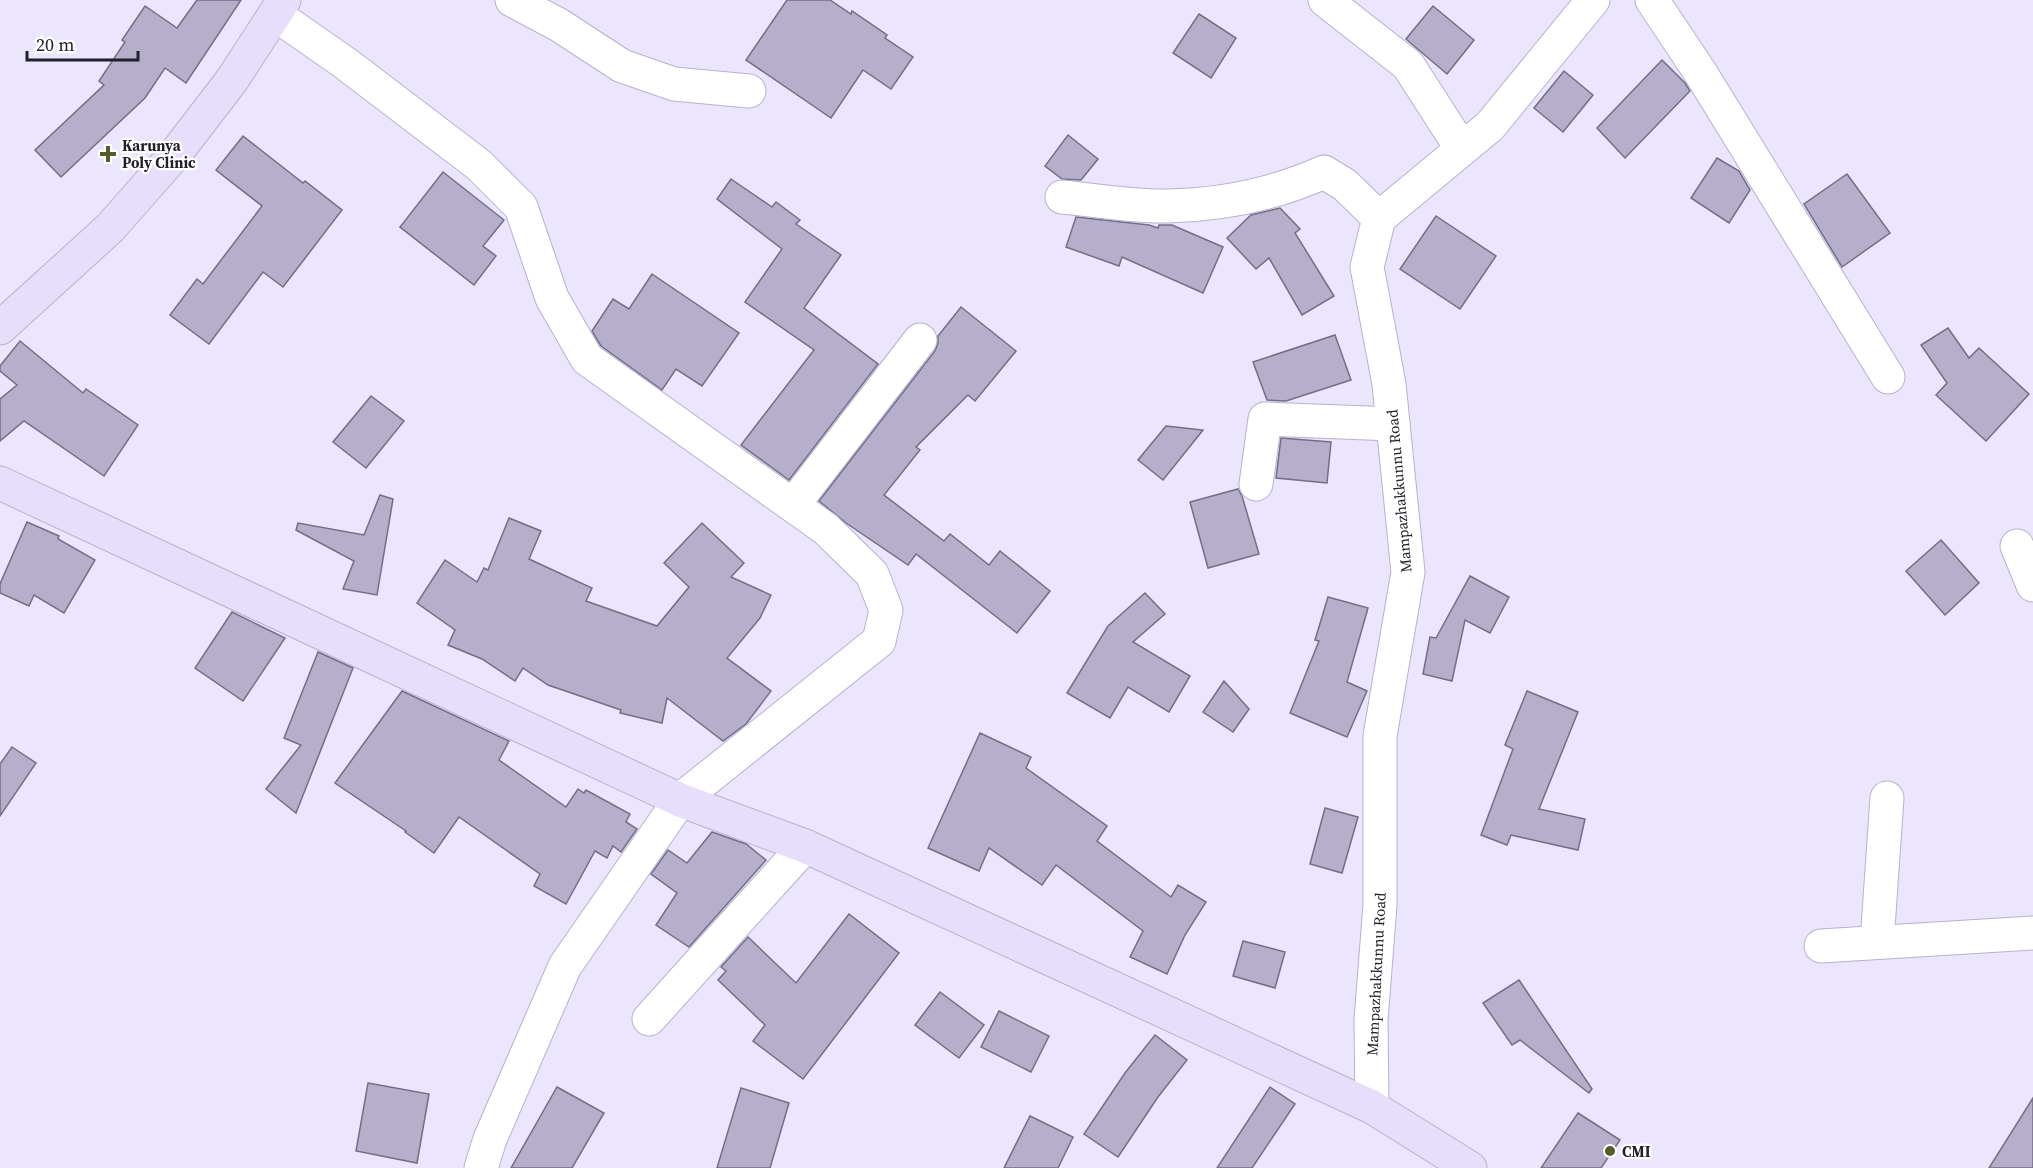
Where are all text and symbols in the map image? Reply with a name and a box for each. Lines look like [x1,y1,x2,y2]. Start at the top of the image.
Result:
scale bar [27,24,138,62]
text: 20 m [36,32,74,57]
place label: Karunya Poly Clinic [122,135,196,173]
marker: Karunya Poly Clinic [99,145,117,163]
street label: Mampazhakkunnu Road [1381,408,1417,573]
street label: Mampazhakkunnu Road [1361,891,1391,1056]
place label: CMI [1622,1141,1651,1162]
marker: CMI [1603,1144,1617,1158]

